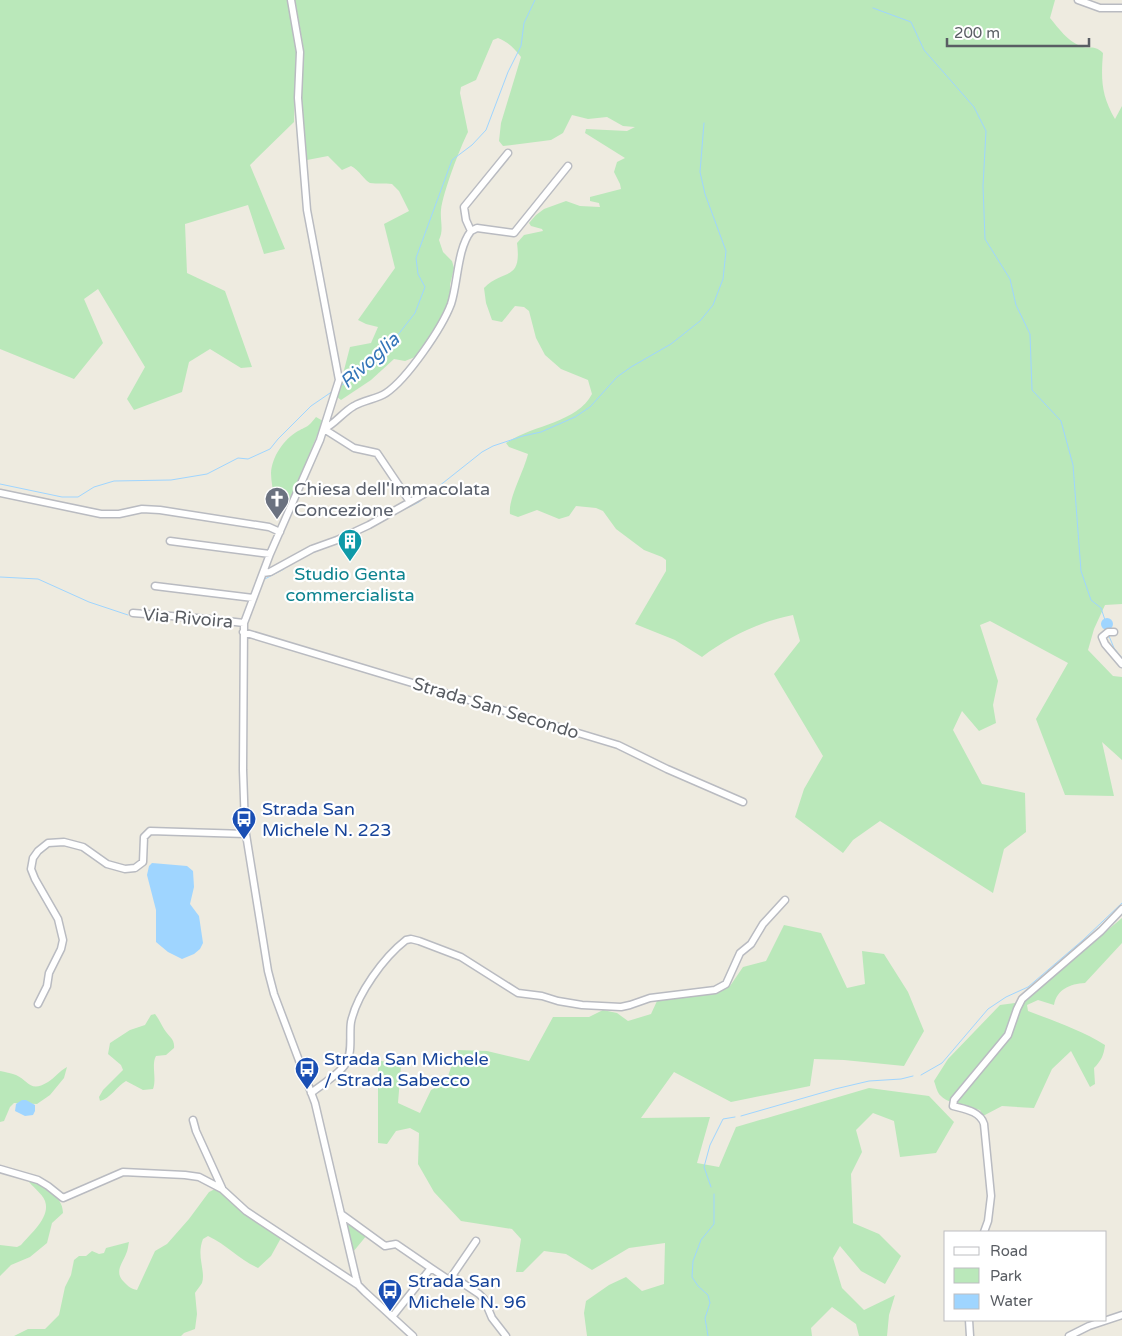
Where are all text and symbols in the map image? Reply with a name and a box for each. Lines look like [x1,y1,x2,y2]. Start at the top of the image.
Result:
scale bar [947,15,1090,47]
text: 200 m [954,24,1000,42]
water label: Rivoglia [336,328,405,393]
place label: Chiesa dell′Immacolata Concezione [294,478,490,521]
church icon: Chiesa dell′Immacolata Concezione [264,486,290,520]
building icon: Studio Genta commercialista [337,528,363,562]
place label: Studio Genta commercialista [285,563,415,606]
street label: Via Rivoira [142,603,234,633]
street label: Strada San Secondo [410,672,582,744]
place label: Strada San Michele N. 223 [262,798,392,841]
bus stop icon: Strada San Michele N. 223 [231,806,257,840]
place label: Strada San Michele / Strada Sabecco [324,1048,489,1091]
bus stop icon: Strada San Michele / Strada Sabecco [294,1056,320,1090]
legend [944,1231,1107,1321]
text: Road [990,1242,1028,1260]
text: Park [990,1267,1022,1285]
place label: Strada San Michele N. 96 [408,1270,526,1313]
bus stop icon: Strada San Michele N. 96 [377,1278,403,1312]
text: Water [990,1292,1033,1310]

